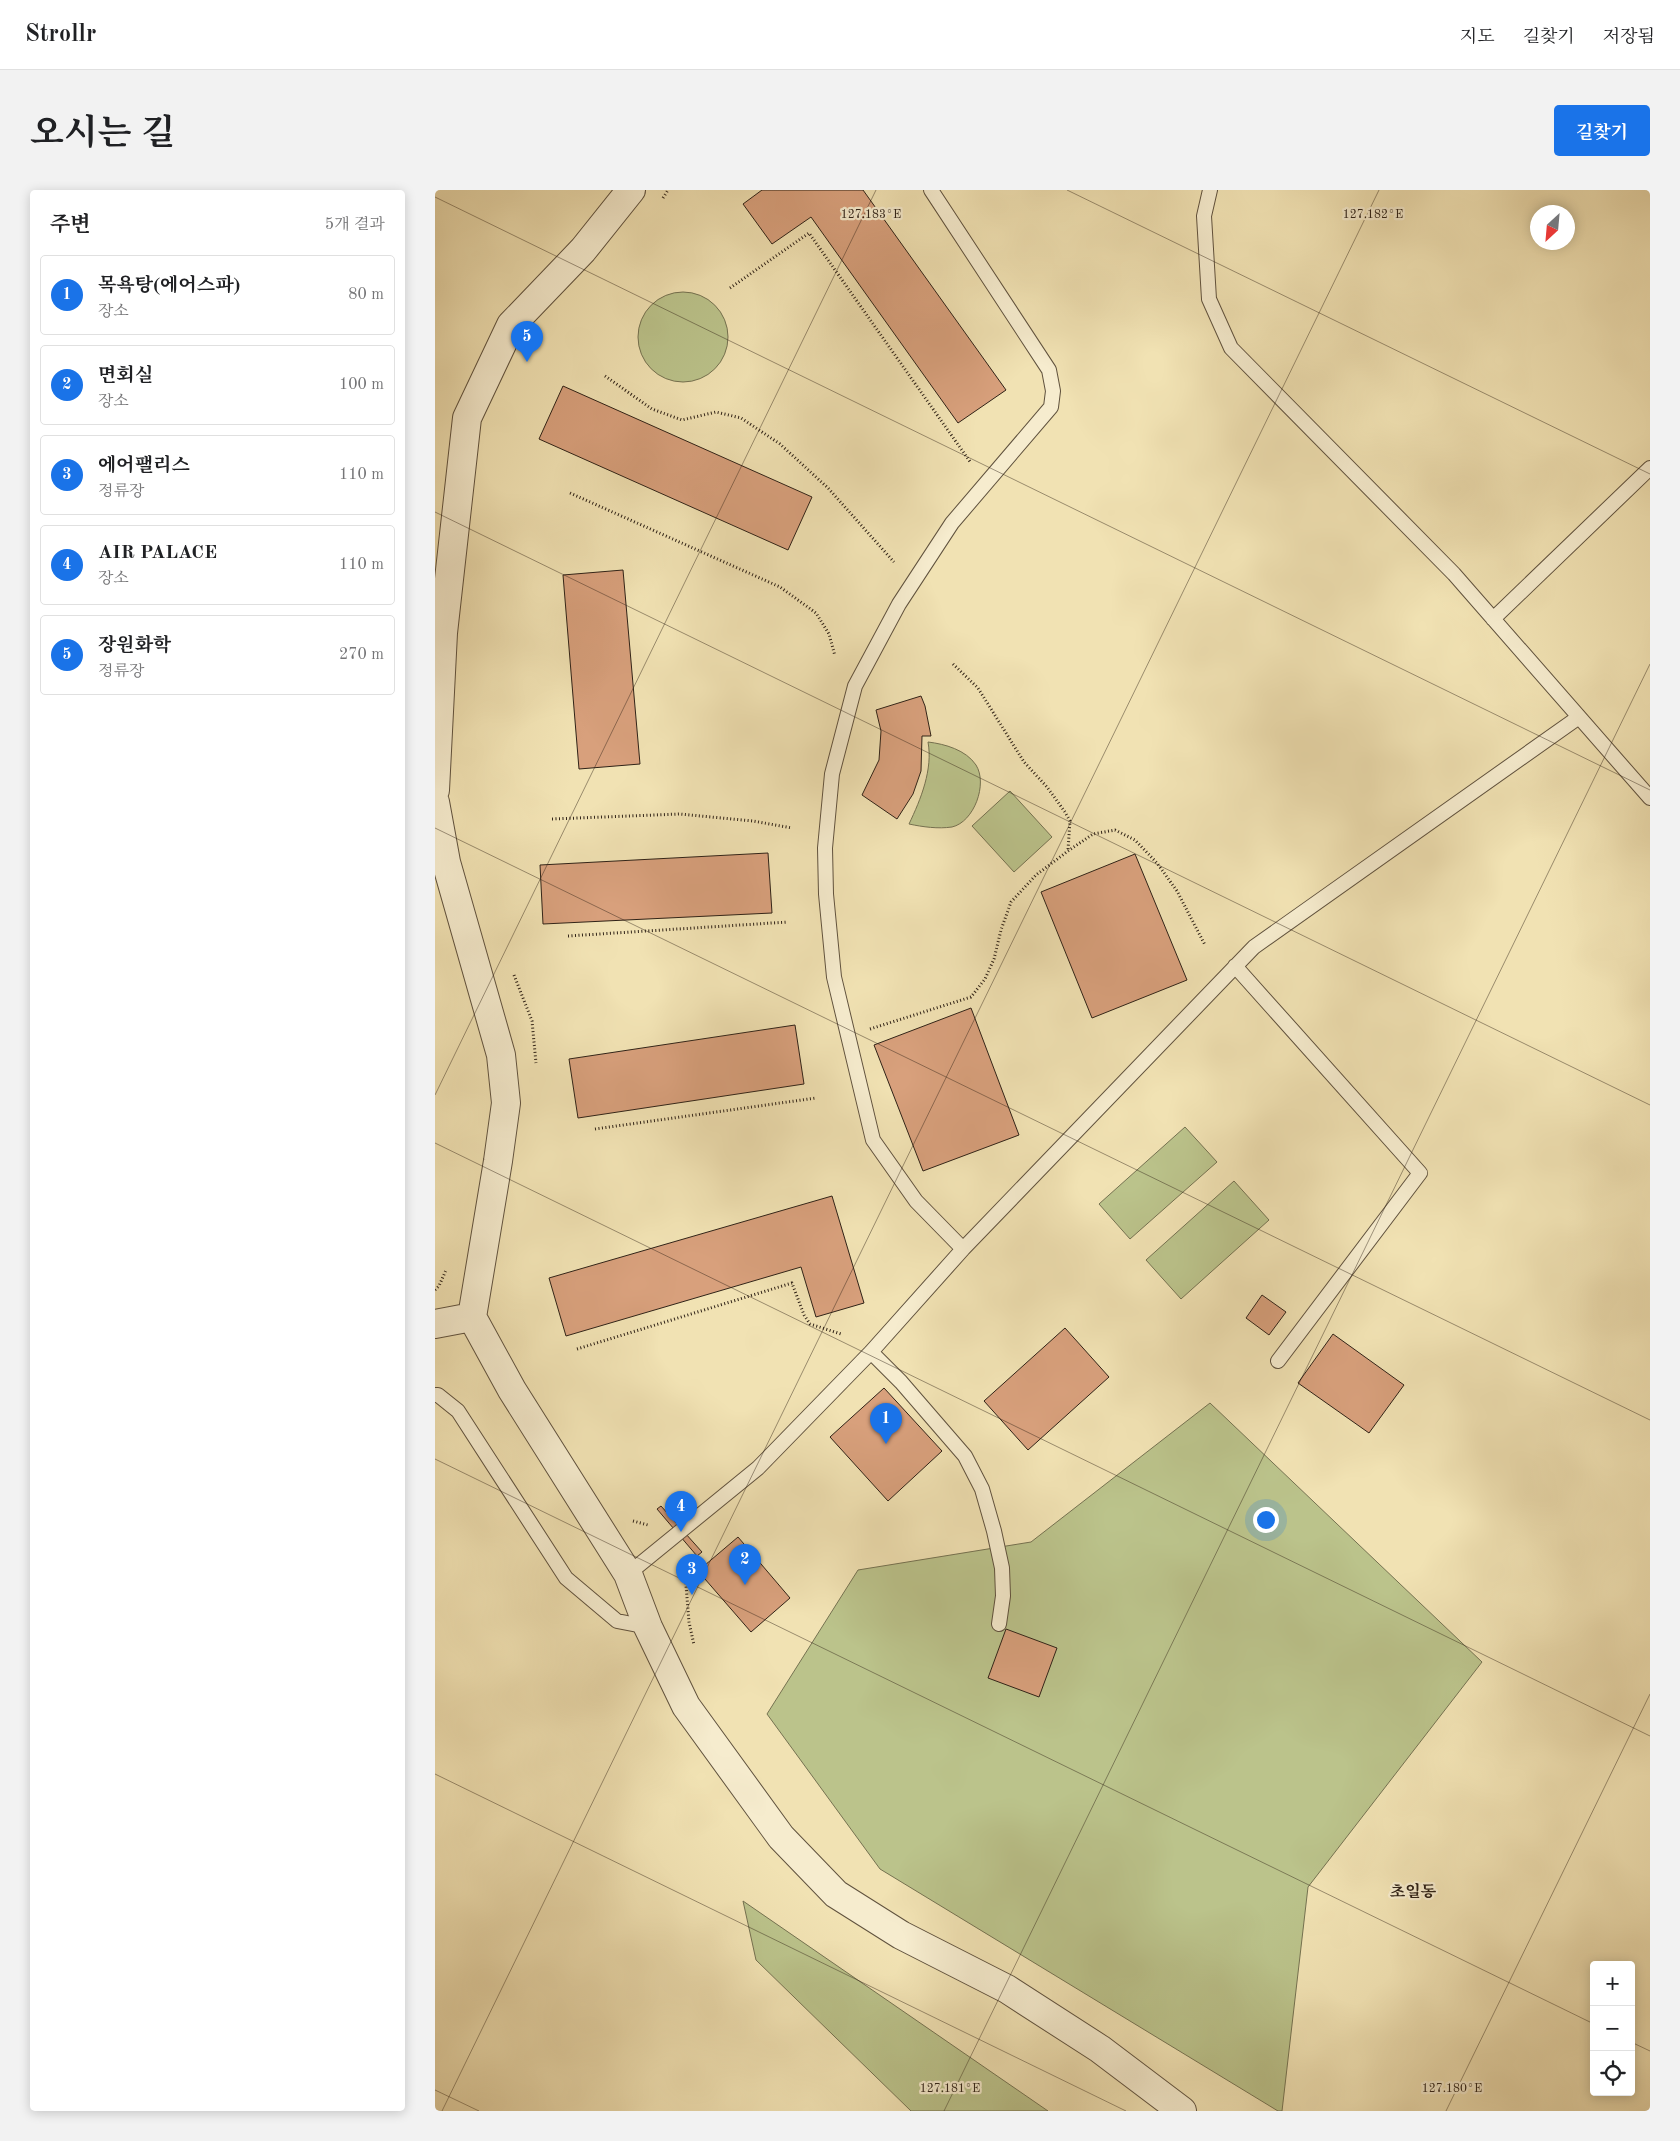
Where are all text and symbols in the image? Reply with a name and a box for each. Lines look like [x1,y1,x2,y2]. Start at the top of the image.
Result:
text: Strollr [25,23,96,47]
text: 지도 [1460,28,1495,46]
text: 길찾기 [1523,28,1575,46]
text: 저장됨 [1603,28,1655,46]
button: 길찾기 [1554,105,1650,156]
text: 오시는 길 [30,117,175,152]
north arrow [1530,205,1575,250]
text: 127.183°E [841,209,901,221]
text: 127.182°E [1343,209,1403,221]
text: 주변 [50,215,91,236]
text: 5개 결과 [325,217,385,233]
text: 목욕탕(에어스파) [98,277,241,296]
text: 1 [62,287,72,303]
text: 80 m [348,287,384,303]
text: 장소 [98,304,129,320]
pin: 5 [511,321,543,362]
text: 면회실 [98,367,153,386]
text: 2 [62,377,72,393]
text: 100 m [339,377,384,393]
text: 장소 [98,394,129,410]
text: 에어팰리스 [98,457,190,476]
text: 3 [62,467,72,483]
text: 110 m [339,467,384,483]
text: 정류장 [98,484,144,500]
text: AIR PALACE [98,544,217,563]
text: 4 [62,557,72,573]
text: 110 m [339,557,384,573]
text: 장소 [98,571,129,587]
text: 장원화학 [98,637,171,656]
text: 5 [62,647,72,663]
text: 270 m [339,647,384,663]
text: 정류장 [98,664,144,680]
pin: 1 [870,1403,902,1444]
pin: 4 [665,1491,697,1532]
your location [1253,1507,1279,1533]
pin: 2 [729,1544,761,1585]
pin: 3 [676,1554,708,1595]
district label: 초일동 [1390,1882,1437,1901]
map controls [1590,1961,1635,2096]
button: + [1590,1961,1635,2006]
button: − [1590,2006,1635,2051]
button: locate [1590,2051,1635,2096]
text: 127.181°E [920,2083,980,2095]
text: 127.180°E [1422,2083,1482,2095]

